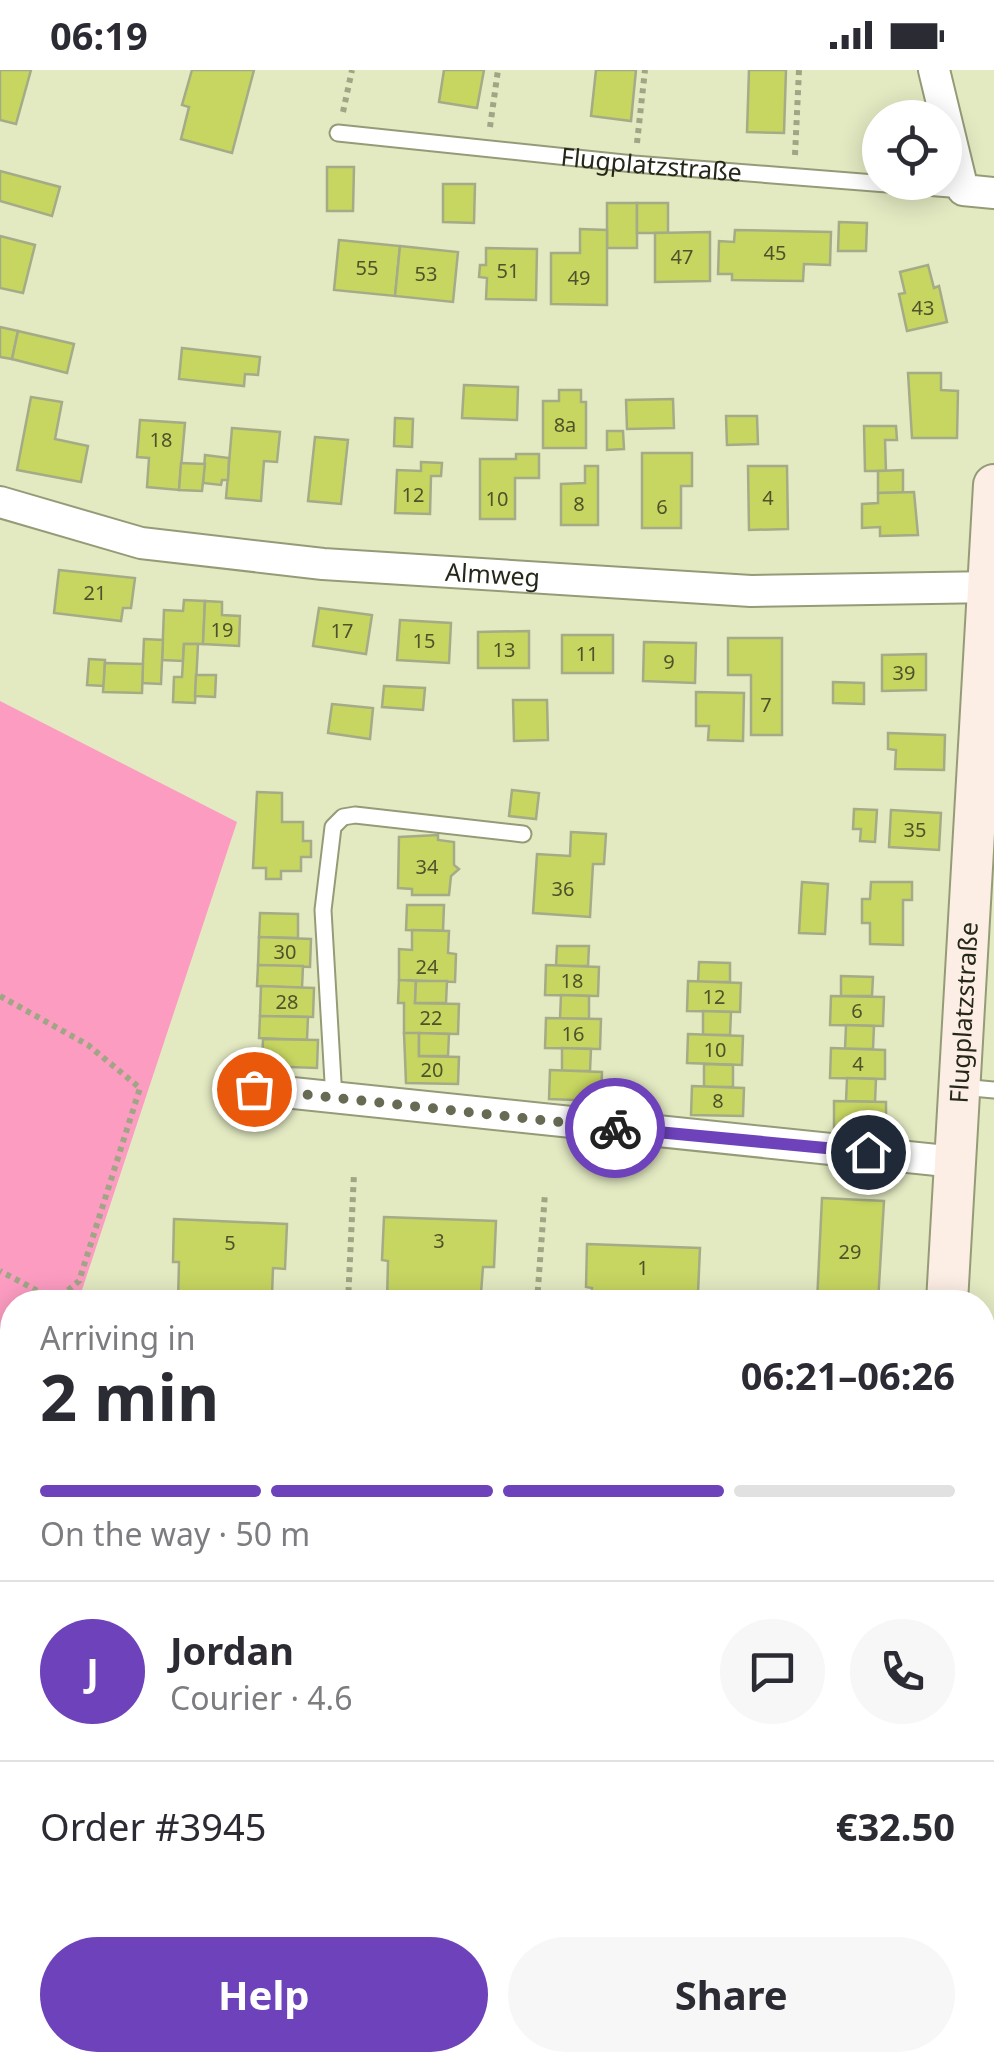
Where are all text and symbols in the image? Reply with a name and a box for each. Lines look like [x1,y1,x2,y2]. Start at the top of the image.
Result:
text: 06:19 [50,9,148,61]
map controls [862,100,962,200]
button: locate [862,100,962,200]
street label: Flugplatzstraße [559,138,743,188]
house number: 45 [764,239,786,266]
house number: 47 [671,243,693,270]
house number: 55 [356,254,378,281]
house number: 51 [497,257,519,284]
house number: 53 [415,260,437,287]
house number: 49 [568,264,590,291]
house number: 43 [912,294,934,321]
house number: 8a [554,411,576,438]
house number: 18 [150,426,172,453]
house number: 12 [402,481,424,508]
house number: 4 [762,484,774,511]
house number: 10 [486,485,508,512]
house number: 8 [573,490,585,517]
house number: 6 [656,493,668,520]
street label: Almweg [444,554,541,594]
house number: 21 [84,579,106,606]
house number: 19 [211,616,233,643]
house number: 17 [331,617,353,644]
house number: 15 [413,627,435,654]
house number: 13 [493,636,515,663]
house number: 11 [576,640,598,667]
house number: 9 [663,648,675,675]
house number: 39 [893,659,915,686]
house number: 7 [760,691,772,718]
house number: 35 [904,816,926,843]
house number: 34 [416,853,439,880]
house number: 36 [552,875,574,902]
street label: Flugplatzstraße [940,921,985,1104]
house number: 30 [274,938,296,965]
house number: 24 [416,953,439,980]
house number: 18 [561,967,583,994]
house number: 12 [703,983,725,1010]
house number: 28 [276,988,298,1015]
house number: 6 [851,997,863,1024]
house number: 22 [420,1004,442,1031]
house number: 16 [562,1020,584,1047]
house number: 10 [704,1036,726,1063]
pin [212,1047,297,1132]
house number: 4 [852,1050,864,1077]
house number: 20 [421,1056,443,1083]
icon: bag [227,1062,282,1117]
courier [565,1078,665,1178]
house number: 8 [712,1087,724,1114]
icon: bike [588,1101,643,1156]
pin [826,1110,911,1195]
icon: home [841,1125,896,1180]
house number: 3 [433,1227,445,1254]
house number: 5 [224,1229,236,1256]
house number: 29 [839,1238,861,1265]
house number: 1 [637,1254,649,1281]
text: Arriving in [40,1316,195,1359]
text: 06:21–06:26 [741,1349,955,1401]
text: 2 min [40,1352,219,1440]
text: On the way · 50 m [40,1512,310,1555]
button: chat [720,1619,825,1724]
button: phone [850,1619,955,1724]
text: Jordan [170,1624,294,1676]
text: J [86,1645,99,1697]
text: Courier · 4.6 [170,1676,353,1719]
text: Order #3945 [40,1800,266,1852]
text: €32.50 [836,1800,955,1852]
button: Help [40,1937,488,2052]
button: Share [508,1937,955,2052]

